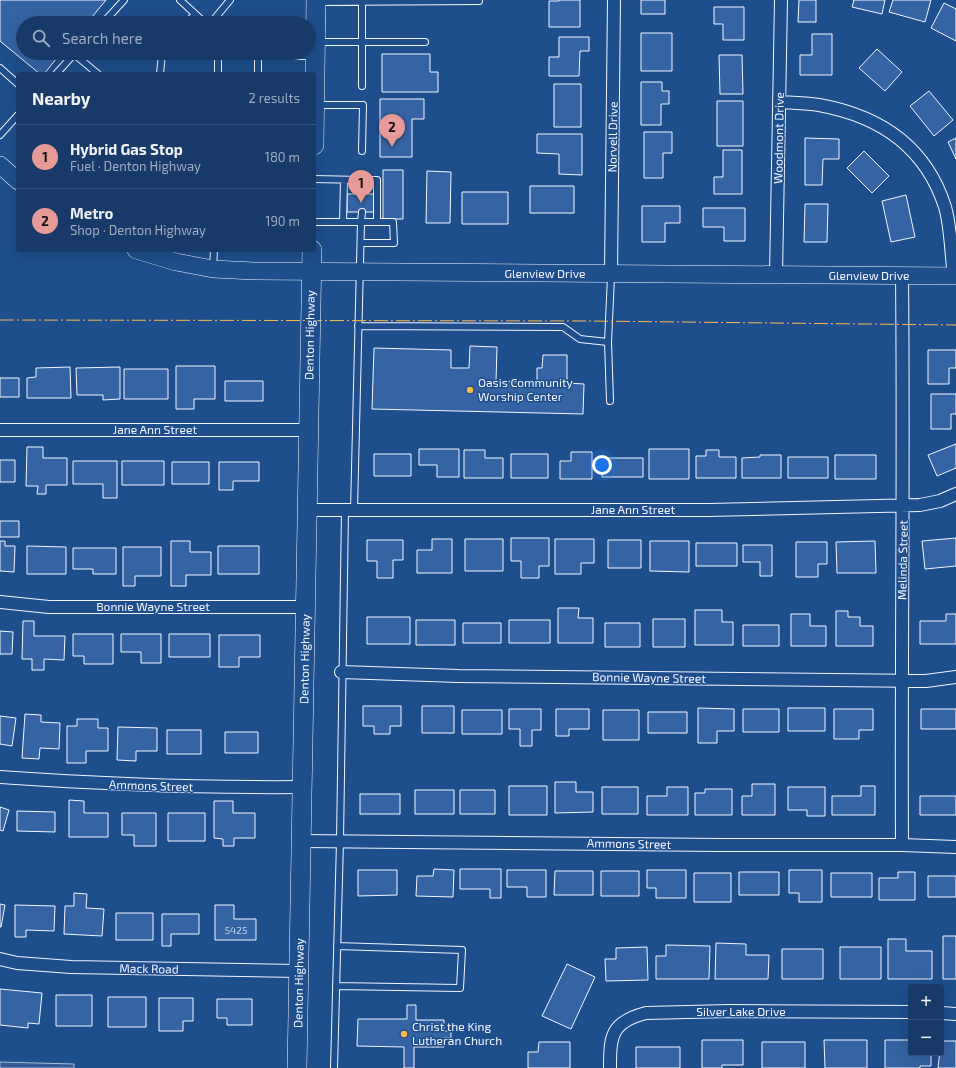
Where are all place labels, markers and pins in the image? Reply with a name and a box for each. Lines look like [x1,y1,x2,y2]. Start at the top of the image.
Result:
pin: 2 [379,114,405,147]
pin: 1 [348,170,374,203]
place label: Oasis Community Worship Center [478,375,573,403]
marker: Oasis Community Worship Center [465,385,475,395]
place label: Christ the King Lutheran Church [412,1019,502,1047]
marker: Christ the King Lutheran Church [399,1029,409,1039]

